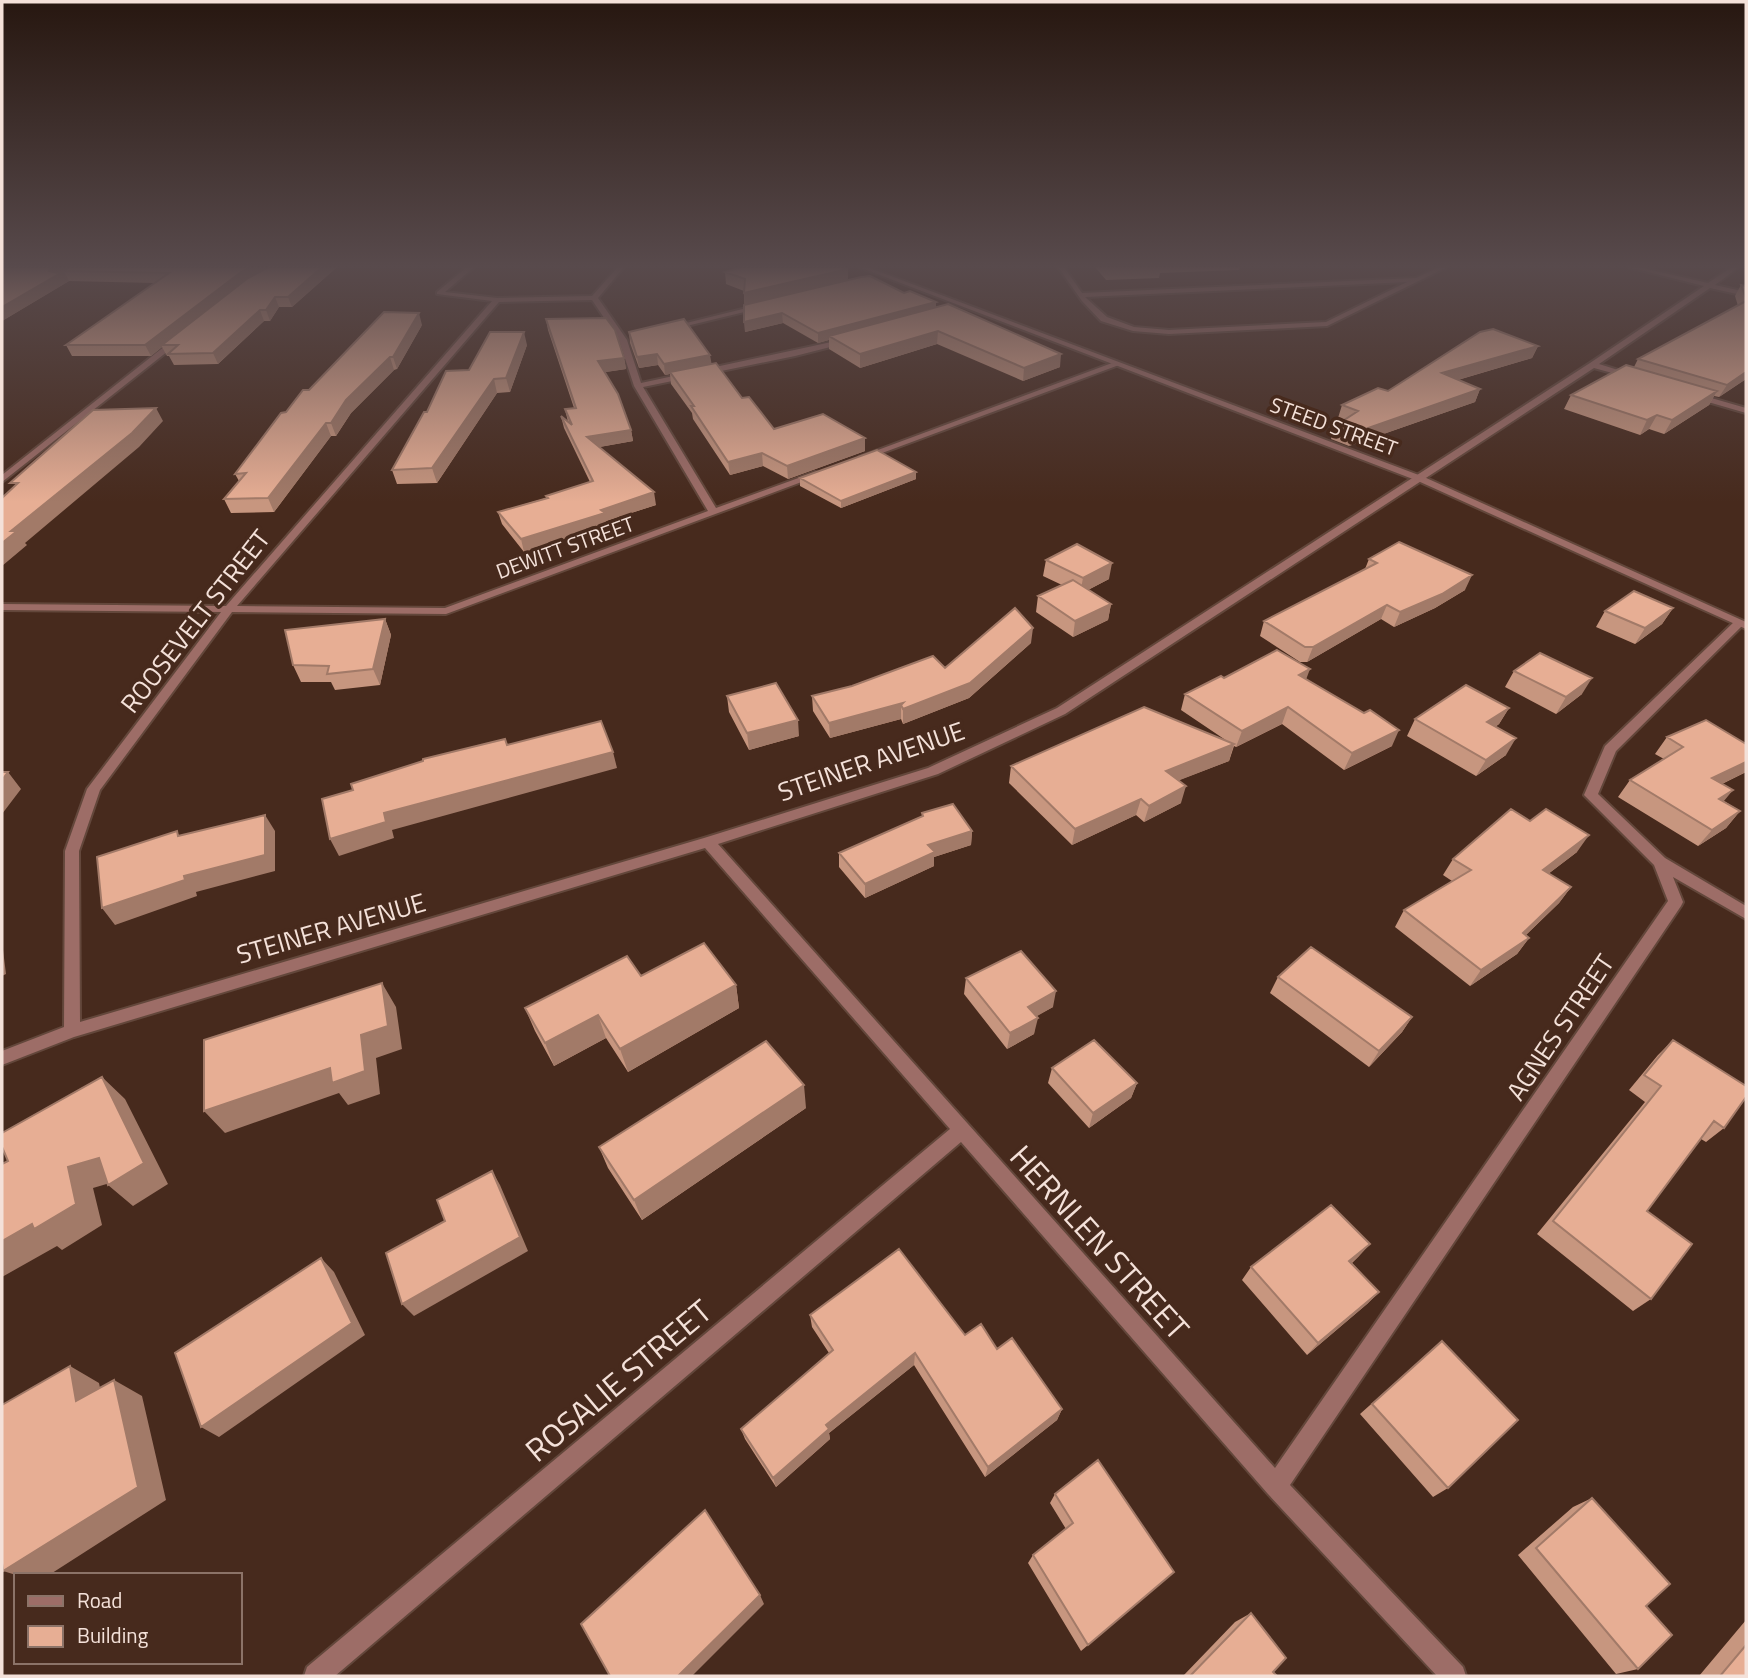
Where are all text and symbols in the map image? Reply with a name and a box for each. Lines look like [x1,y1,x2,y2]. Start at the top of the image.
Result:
street label: STEED STREET [1266,388,1402,464]
street label: DEWITT STREET [491,507,639,587]
street label: ROOSEVELT STREET [111,521,279,721]
street label: STEINER AVENUE [772,711,970,811]
street label: STEINER AVENUE [232,882,430,974]
street label: AGNES STREET [1497,946,1624,1108]
street label: HERNLEN STREET [999,1134,1201,1350]
street label: ROSALIE STREET [514,1287,722,1473]
legend [14,1573,242,1664]
text: Road [77,1584,122,1616]
text: Building [77,1619,149,1651]

